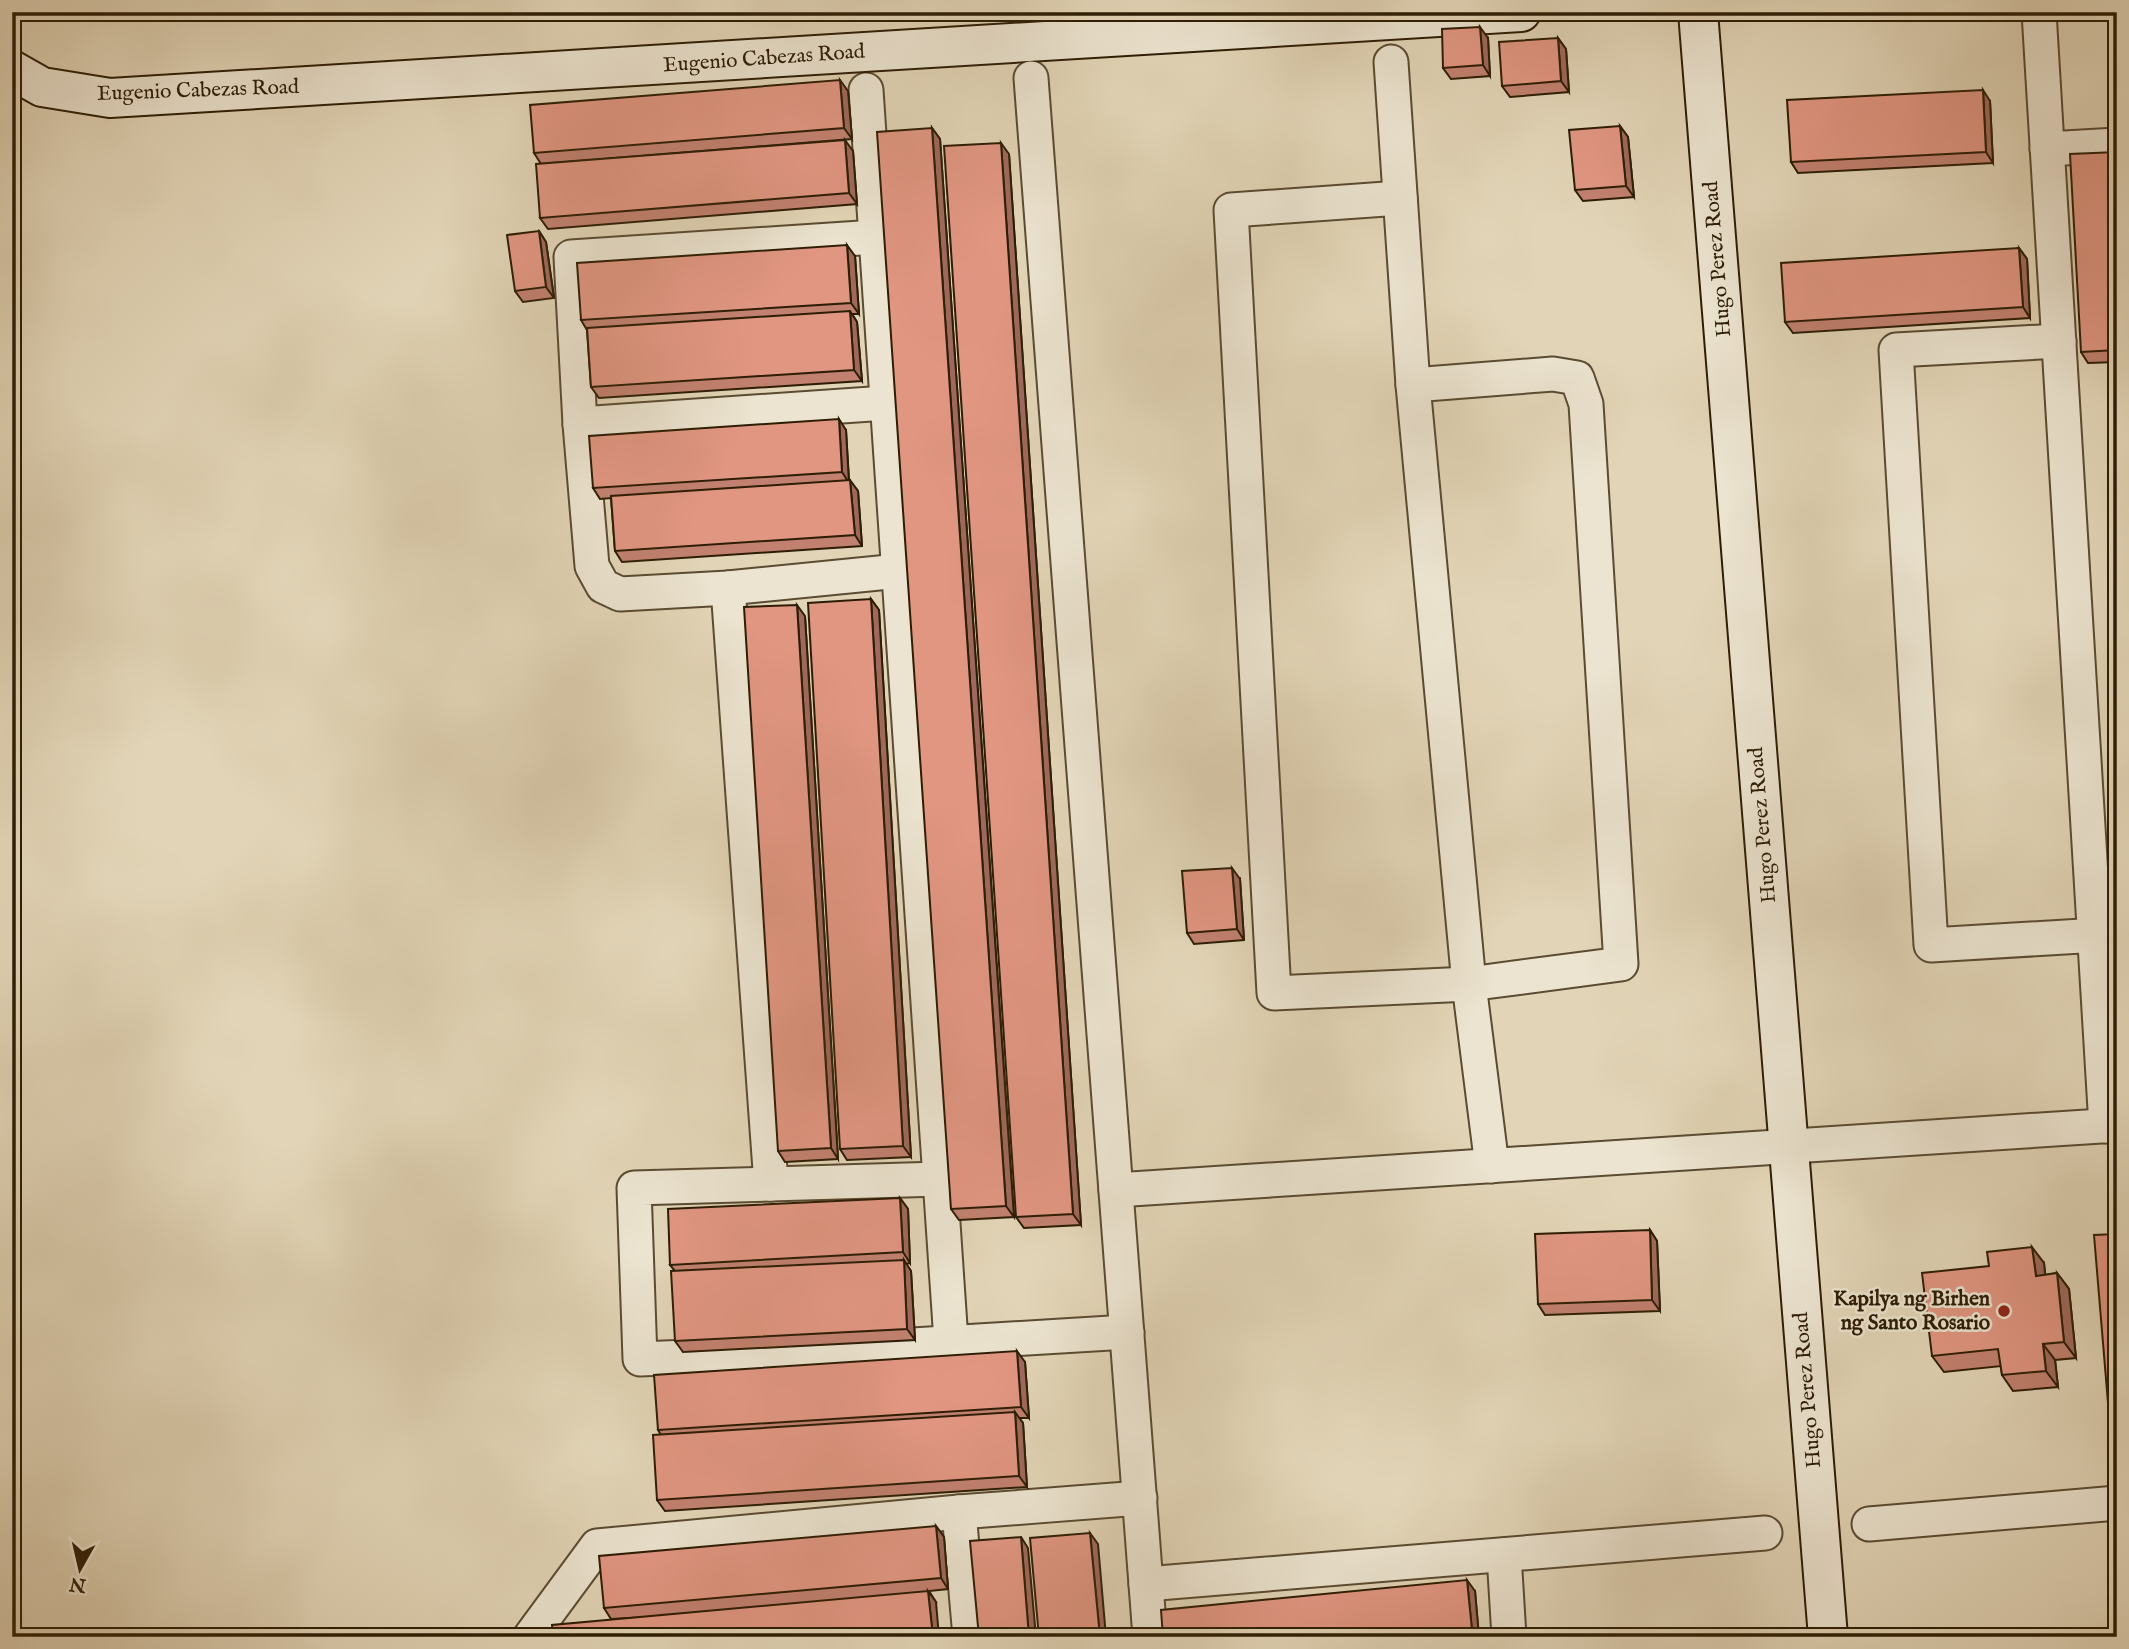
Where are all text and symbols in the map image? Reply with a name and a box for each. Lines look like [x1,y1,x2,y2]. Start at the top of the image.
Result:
street label: Eugenio Cabezas Road [662,38,867,80]
street label: Eugenio Cabezas Road [96,74,300,108]
street label: Hugo Perez Road [1698,179,1738,338]
street label: Hugo Perez Road [1743,745,1783,904]
place label: Kapilya ng Birhen ng Santo Rosario [1833,1286,1991,1337]
marker: Kapilya ng Birhen ng Santo Rosario [1996,1303,2012,1319]
street label: Hugo Perez Road [1788,1310,1828,1469]
north arrow [46,1534,116,1604]
text: N [68,1571,89,1597]

